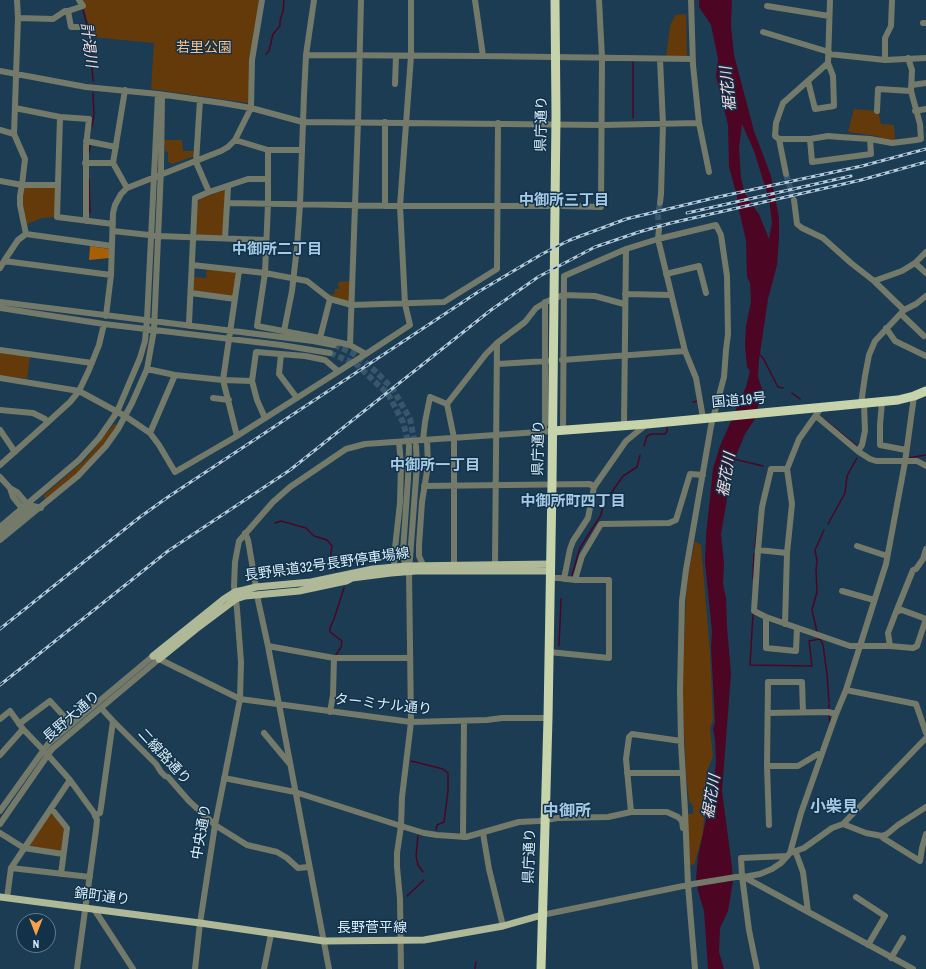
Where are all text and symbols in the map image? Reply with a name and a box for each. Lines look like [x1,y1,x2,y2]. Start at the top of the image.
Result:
water label: 計渇川 [76,22,100,68]
park label: 若里公園 [176,40,232,56]
water label: 裾花川 [718,66,740,112]
street label: 県庁通り [533,96,551,152]
district label: 中御所三丁目 [519,192,609,210]
district label: 中御所二丁目 [232,241,322,259]
street label: 国道19号 [711,390,767,412]
street label: 県庁通り [530,420,548,476]
water label: 裾花川 [715,451,739,499]
district label: 中御所一丁目 [390,457,480,475]
district label: 中御所町四丁目 [521,493,625,511]
street label: 長野県道32号長野停車場線 [243,545,411,585]
street label: 長野大通り [40,688,104,746]
street label: ターミナル通り [333,692,433,718]
street label: 二線路通り [134,726,194,788]
water label: 裾花川 [700,773,724,821]
district label: 小柴見 [810,798,858,818]
district label: 中御所 [543,802,591,822]
street label: 中央通り [189,803,215,861]
street label: 県庁通り [521,828,539,884]
street label: 錦町通り [73,885,131,909]
north arrow [16,913,56,953]
street label: 長野菅平線 [337,920,407,936]
text: N [33,937,39,951]

